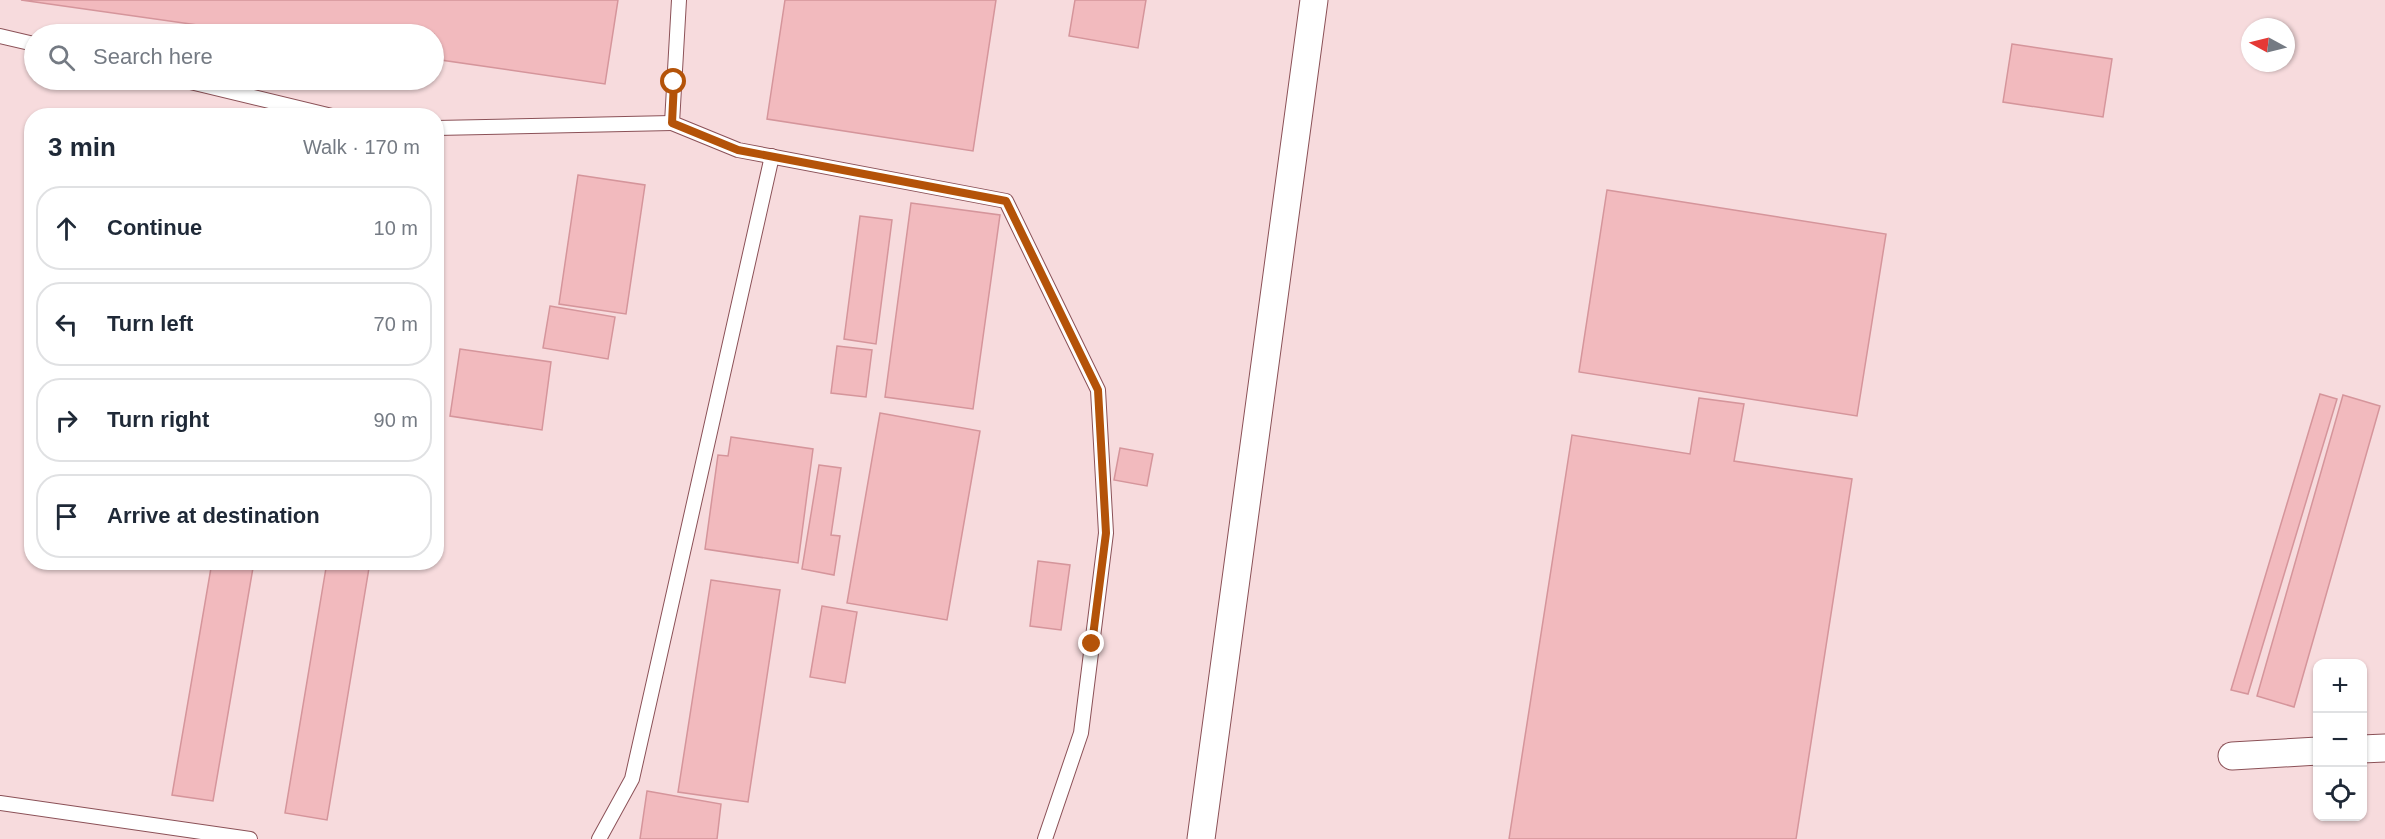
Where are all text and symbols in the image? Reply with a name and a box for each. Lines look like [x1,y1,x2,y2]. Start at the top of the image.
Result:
north arrow [2241,18,2295,72]
search box [24,24,444,90]
icon: search [45,41,78,74]
text: Search here [93,44,213,69]
route start [660,68,686,94]
text: 3 min [48,132,116,162]
text: Walk · 170 m [303,136,420,158]
icon: ahead [50,212,83,245]
text: Continue [107,215,202,240]
text: 10 m [374,217,418,239]
icon: left [50,308,83,341]
text: Turn left [107,311,193,336]
text: 70 m [374,313,418,335]
icon: right [50,404,83,437]
text: Turn right [107,407,209,432]
text: 90 m [374,409,418,431]
icon: arrive [50,500,83,533]
text: Arrive at destination [107,503,320,528]
route end [1078,630,1104,656]
map controls [2313,659,2367,821]
button: + [2313,659,2367,713]
button: − [2313,713,2367,767]
button: locate [2313,767,2367,821]

